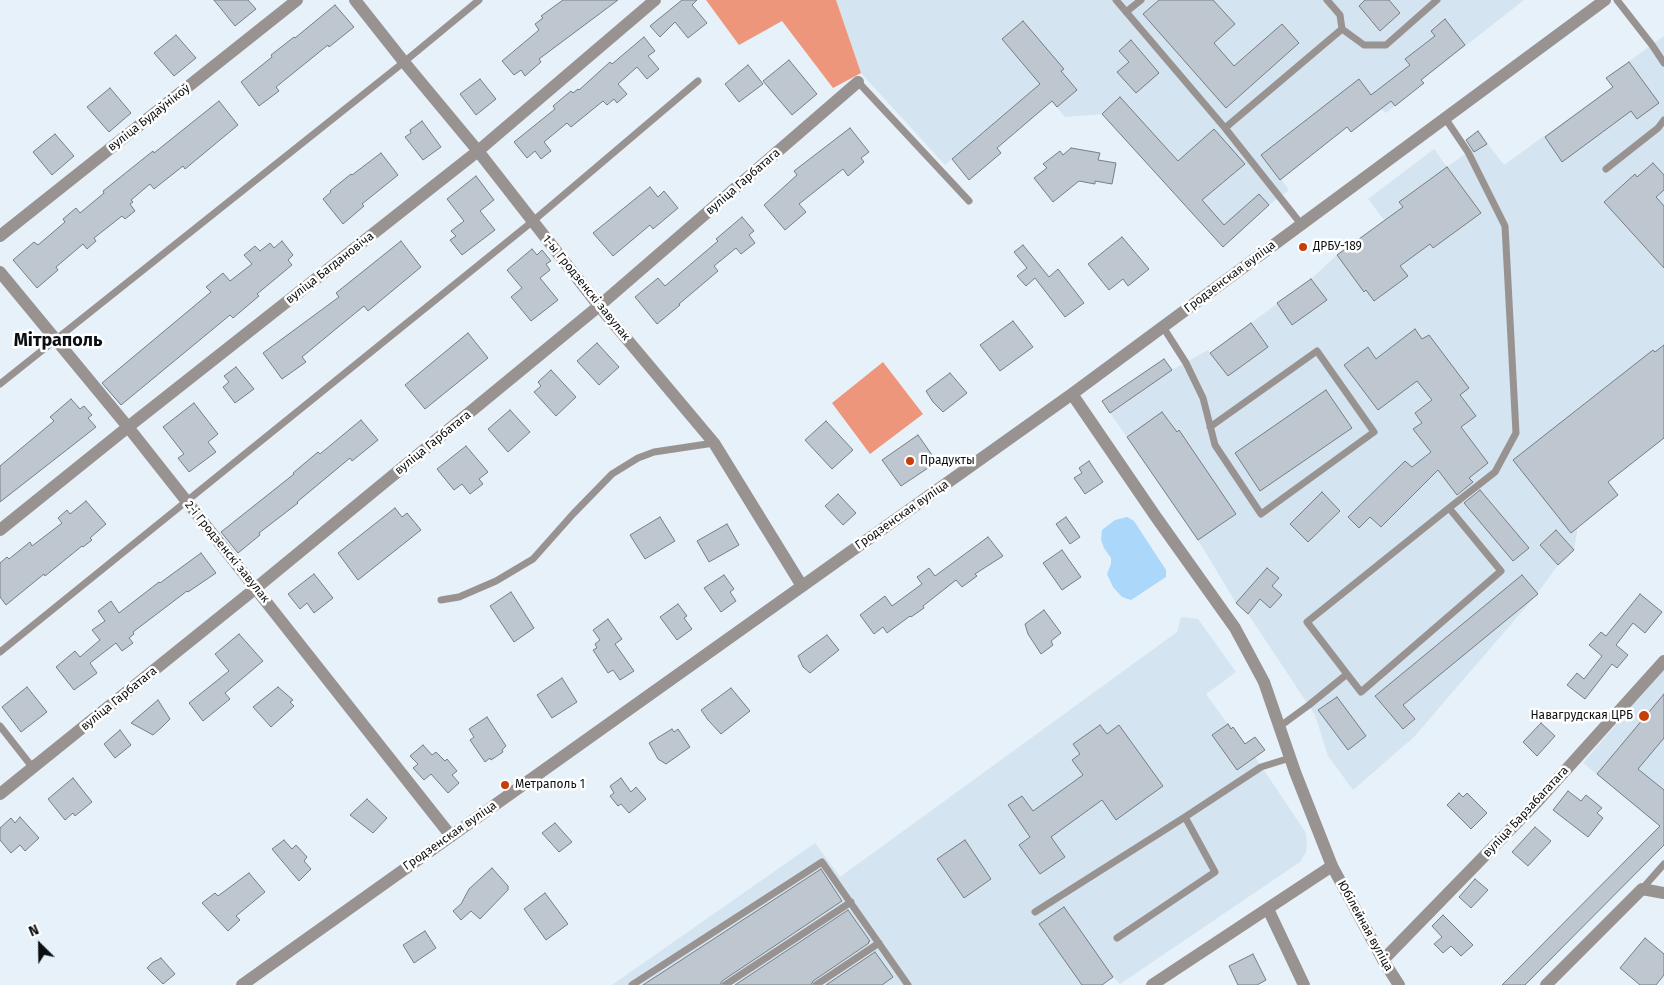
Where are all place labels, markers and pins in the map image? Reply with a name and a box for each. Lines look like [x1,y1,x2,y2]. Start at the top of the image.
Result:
place label: ДРБУ-189 [1313,240,1362,254]
marker: ДРБУ-189 [1297,241,1309,253]
place label: Прадукты [920,454,975,468]
marker: Прадукты [904,455,916,467]
place label: Навагрудская ЦРБ [1530,709,1633,723]
marker: Навагрудская ЦРБ [1637,709,1651,723]
place label: Метраполь 1 [515,778,585,792]
marker: Метраполь 1 [499,779,511,791]

